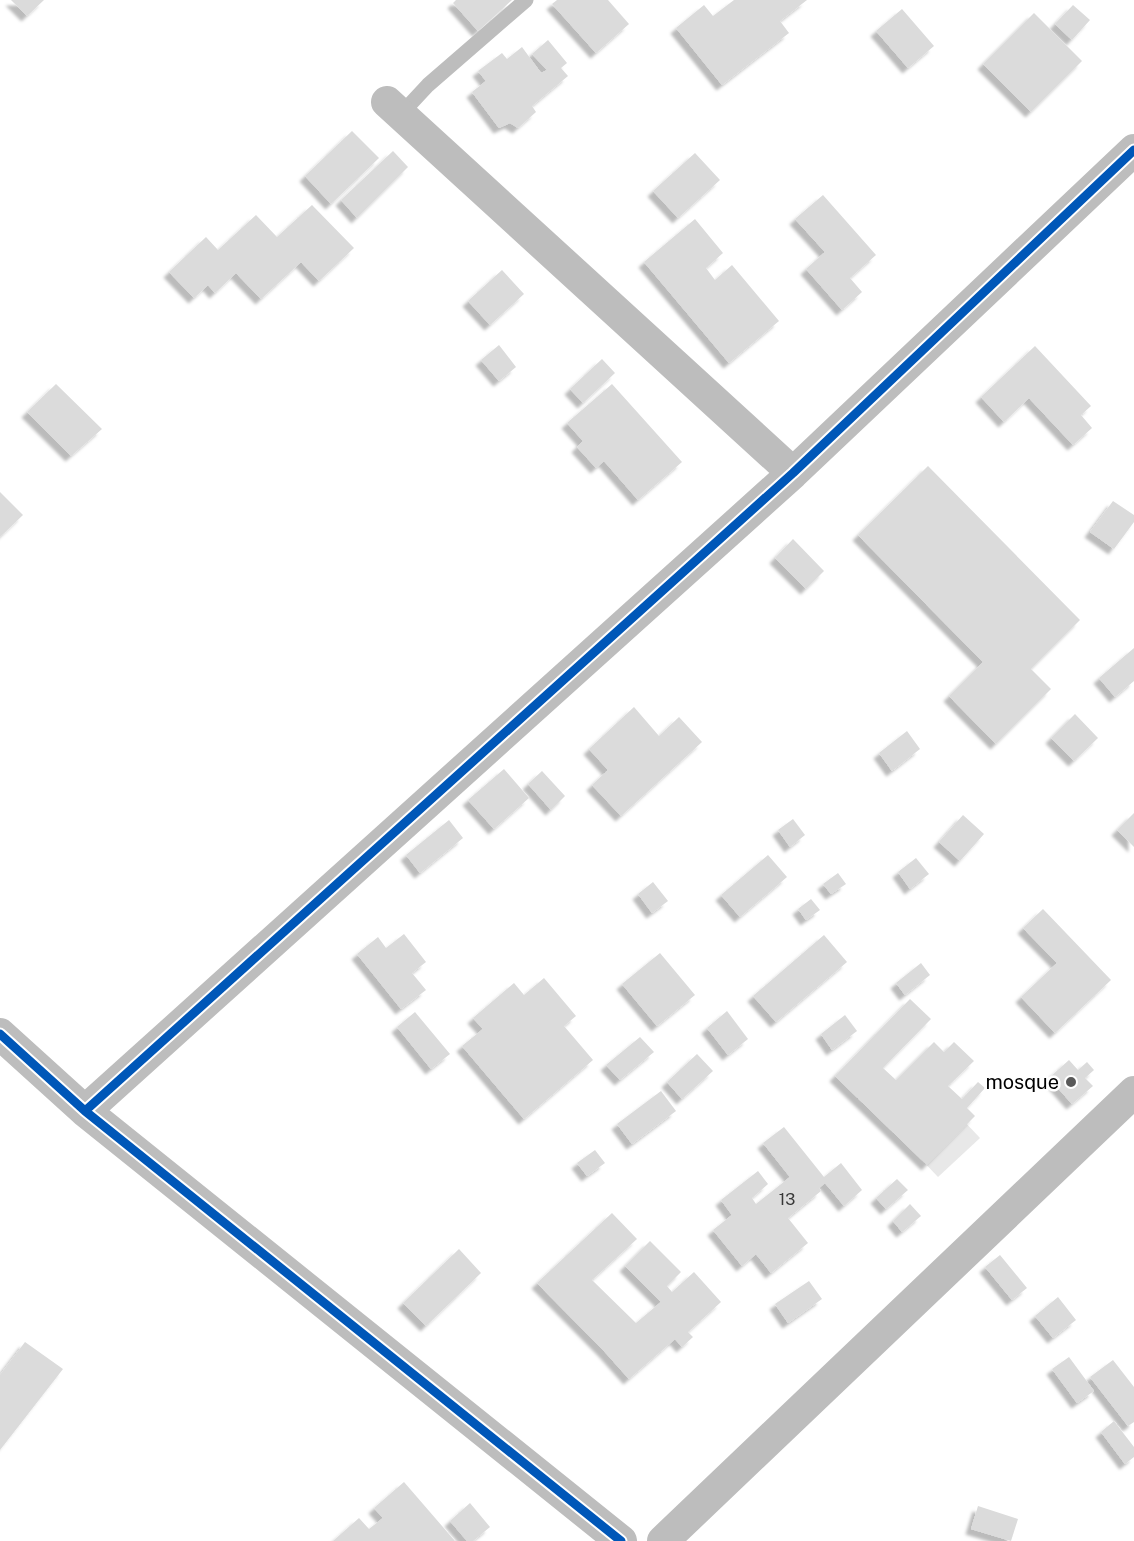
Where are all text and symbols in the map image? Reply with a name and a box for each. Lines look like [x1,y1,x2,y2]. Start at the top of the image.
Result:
place label: mosque [985,1070,1059,1094]
marker: mosque [1064,1075,1078,1089]
house number: 13 [779,1190,795,1209]

